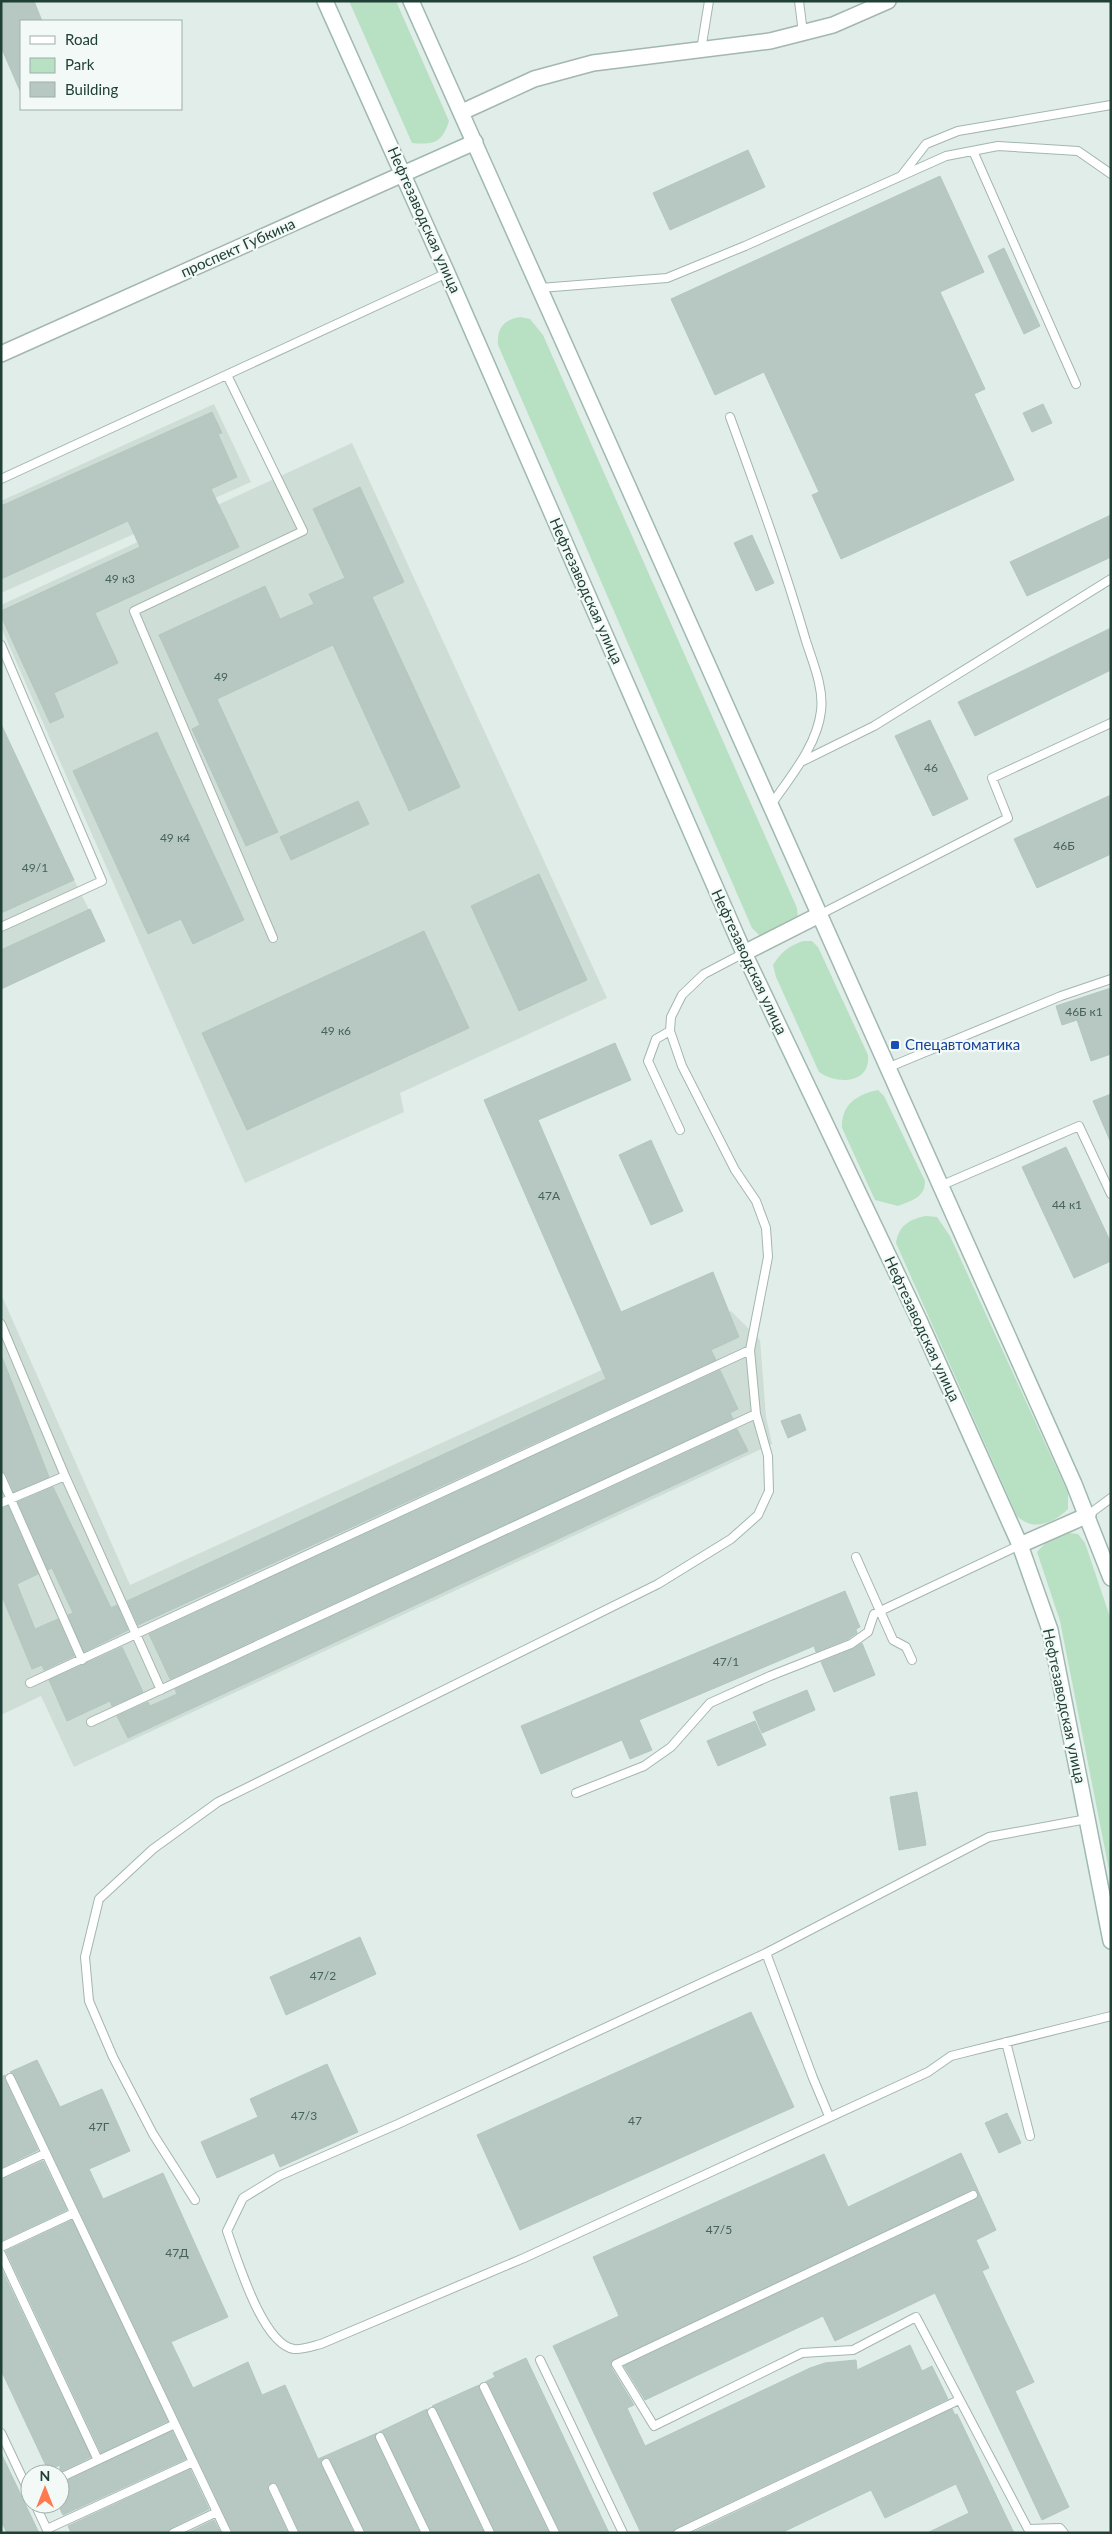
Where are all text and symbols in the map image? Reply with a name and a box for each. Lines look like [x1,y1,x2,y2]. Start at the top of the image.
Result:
legend [20,20,182,110]
text: Road [65,30,98,48]
text: Park [65,55,95,73]
text: Building [65,80,118,98]
street label: Нефтезаводская улица [385,144,465,296]
street label: проспект Губкина [178,214,298,280]
street label: Нефтезаводская улица [547,515,627,667]
house number: 49 к3 [105,571,135,586]
house number: 49 [214,669,228,684]
house number: 46 [924,760,938,775]
house number: 49 к4 [160,830,190,845]
house number: 46Б [1053,838,1075,853]
house number: 49/1 [22,860,48,875]
street label: Нефтезаводская улица [708,886,791,1037]
house number: 46Б к1 [1065,1004,1103,1019]
house number: 49 к6 [321,1023,351,1038]
place label: Спецавтоматика [905,1035,1020,1053]
marker: Спецавтоматика [889,1039,901,1051]
house number: 47А [538,1188,561,1203]
house number: 44 к1 [1052,1197,1082,1212]
street label: Нефтезаводская улица [881,1253,964,1404]
street label: Нефтезаводская улица [1040,1627,1090,1785]
house number: 47/1 [713,1654,739,1669]
house number: 47/2 [310,1968,336,1983]
house number: 47/3 [291,2108,317,2123]
house number: 47 [628,2113,642,2128]
house number: 47Г [89,2119,110,2134]
house number: 47/5 [706,2222,732,2237]
house number: 47Д [165,2245,189,2260]
north arrow [20,2464,70,2514]
text: N [40,2467,50,2484]

